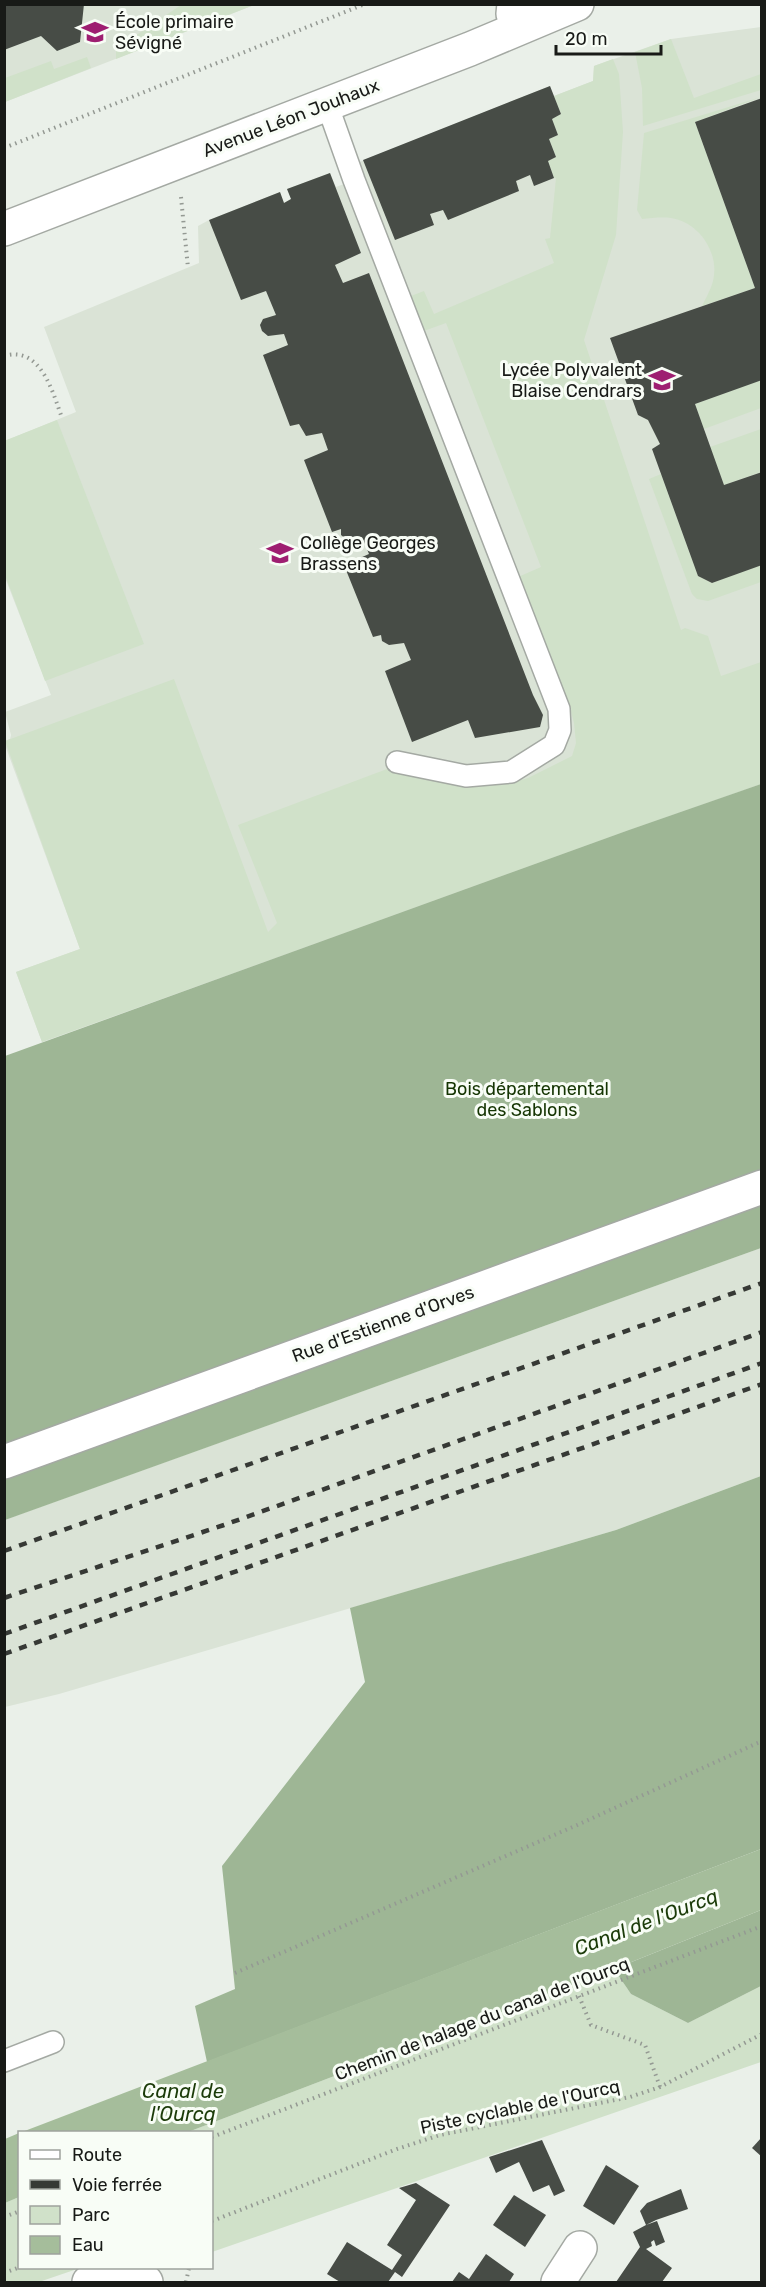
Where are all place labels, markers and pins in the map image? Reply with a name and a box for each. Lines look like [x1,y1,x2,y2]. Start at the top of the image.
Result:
place label: École primaire Sévigné [115,11,234,54]
school or university icon: École primaire Sévigné [80,17,110,47]
place label: Lycée Polyvalent Blaise Cendrars [502,359,642,402]
school or university icon: Lycée Polyvalent Blaise Cendrars [647,365,677,395]
place label: Collège Georges Brassens [300,532,436,575]
school or university icon: Collège Georges Brassens [265,538,295,568]

